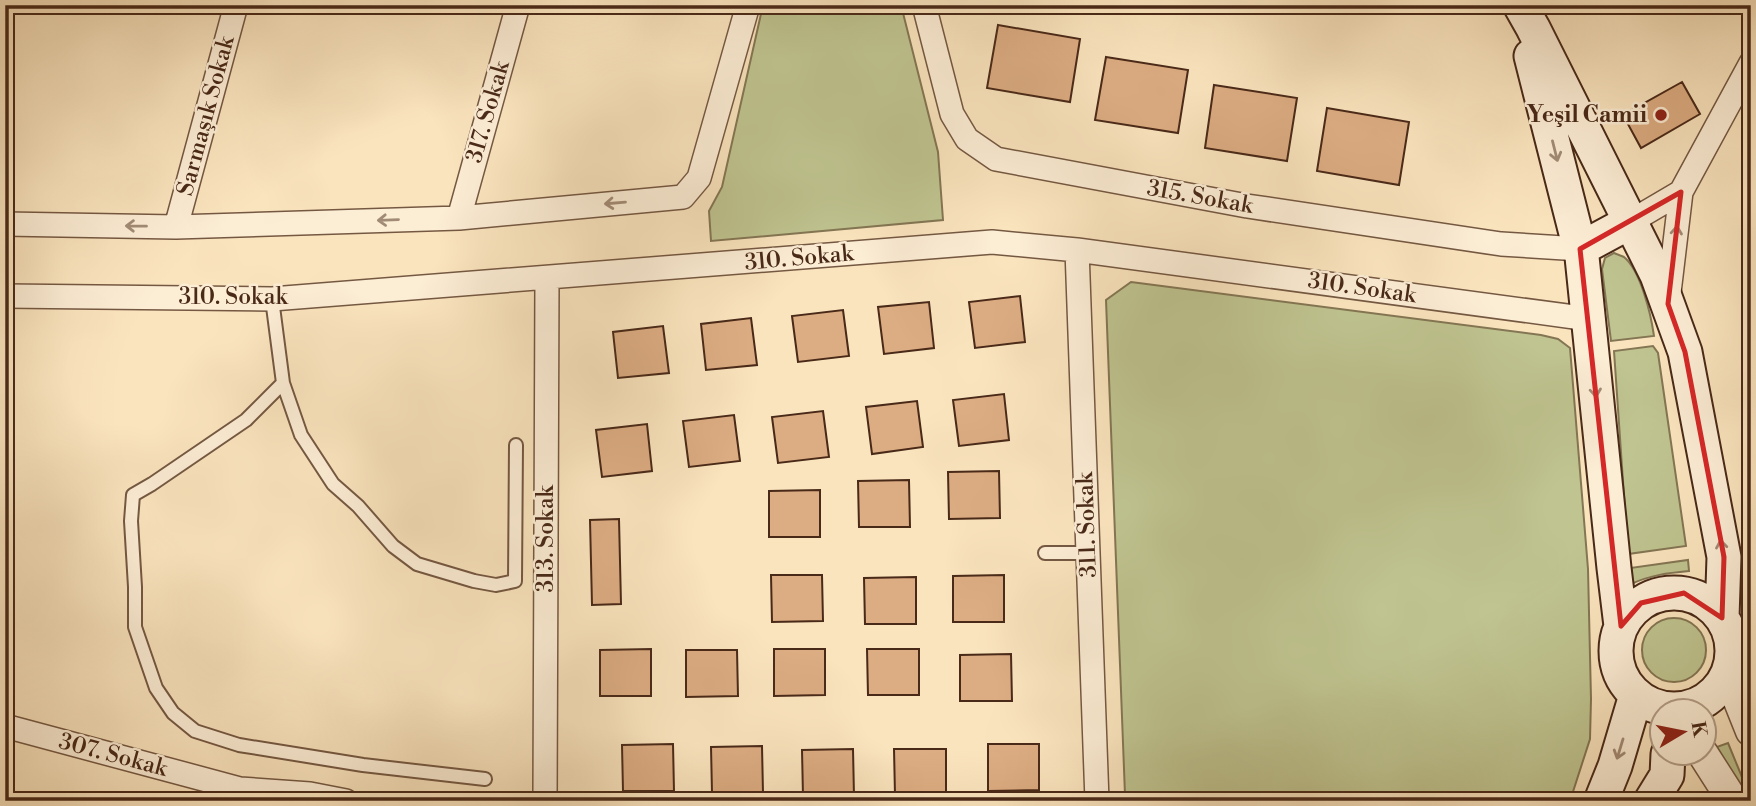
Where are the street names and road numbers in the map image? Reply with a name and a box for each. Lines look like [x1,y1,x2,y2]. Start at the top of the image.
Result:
street label: Sarmaşık Sokak [171,32,241,199]
street label: 317. Sokak [460,57,516,166]
street label: 315. Sokak [1145,174,1256,220]
street label: 310. Sokak [743,239,856,277]
street label: 310. Sokak [1306,267,1419,310]
street label: 310. Sokak [178,283,288,311]
street label: 311. Sokak [1071,471,1103,578]
street label: 313. Sokak [532,484,560,593]
street label: 307. Sokak [56,727,171,783]

